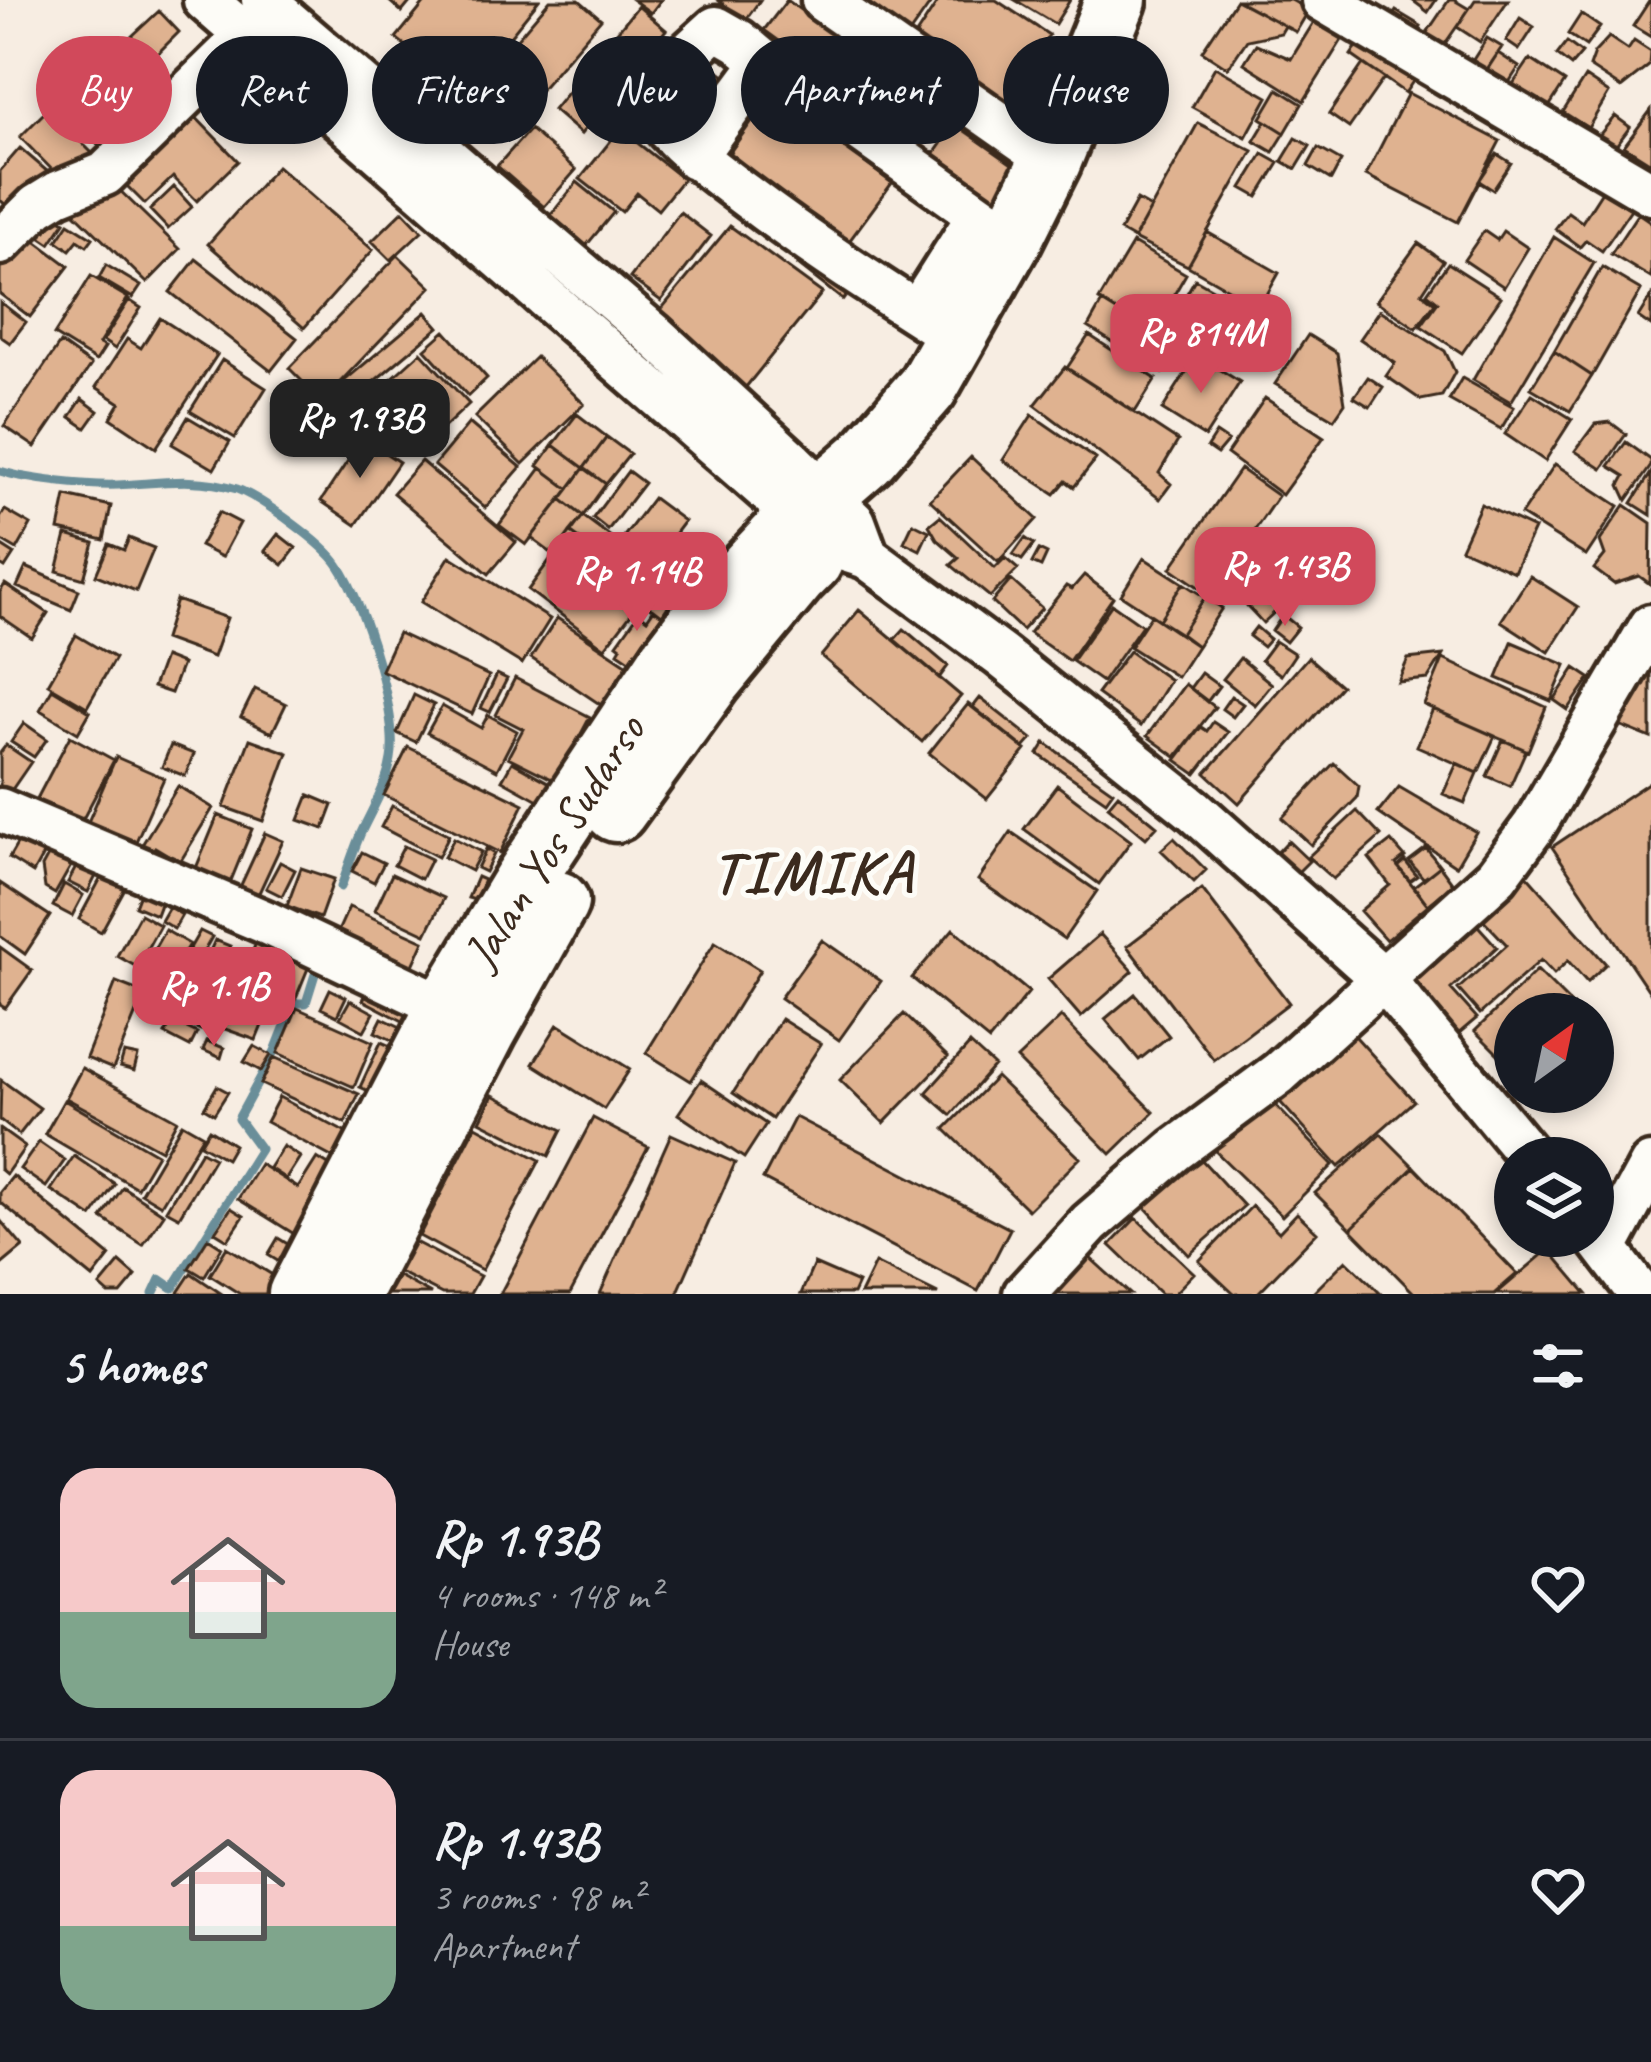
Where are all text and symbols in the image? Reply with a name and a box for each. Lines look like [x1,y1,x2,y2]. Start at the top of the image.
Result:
chip: Buy [36,36,172,144]
chip: Rent [196,36,348,144]
chip: Filters [372,36,548,144]
chip: New [572,36,717,144]
chip: Apartment [741,36,979,144]
chip: House [1003,36,1169,144]
pin: Rp 814M [1090,294,1312,396]
text: Rp 814M [1137,308,1265,357]
pin: Rp 1.93B [236,379,484,481]
text: Rp 1.93B [297,393,423,442]
pin: Rp 1.43B [1161,527,1409,629]
pin: Rp 1.14B [513,532,761,634]
text: Rp 1.43B [1222,541,1348,590]
text: Rp 1.14B [574,546,700,595]
street label: Jalan Yos Sudarso [449,702,659,981]
district label: TIMIKA [712,834,916,910]
pin: Rp 1.1B [103,947,325,1049]
text: Rp 1.1B [159,961,269,1010]
north arrow [1494,993,1614,1113]
map controls [1494,993,1614,1257]
button: layers [1494,1137,1614,1257]
icon: filters [1525,1333,1591,1399]
text: 5 homes [60,1334,203,1398]
text: Rp 1.93B [432,1507,597,1571]
icon: home [156,1516,300,1660]
icon: heart [1525,1555,1591,1621]
text: 4 rooms · 148 m² [432,1571,660,1620]
text: House [432,1620,508,1669]
text: Rp 1.43B [432,1809,598,1873]
icon: home [156,1818,300,1962]
icon: heart [1525,1857,1591,1923]
text: 3 rooms · 98 m² [432,1873,643,1922]
text: Apartment [432,1922,575,1971]

